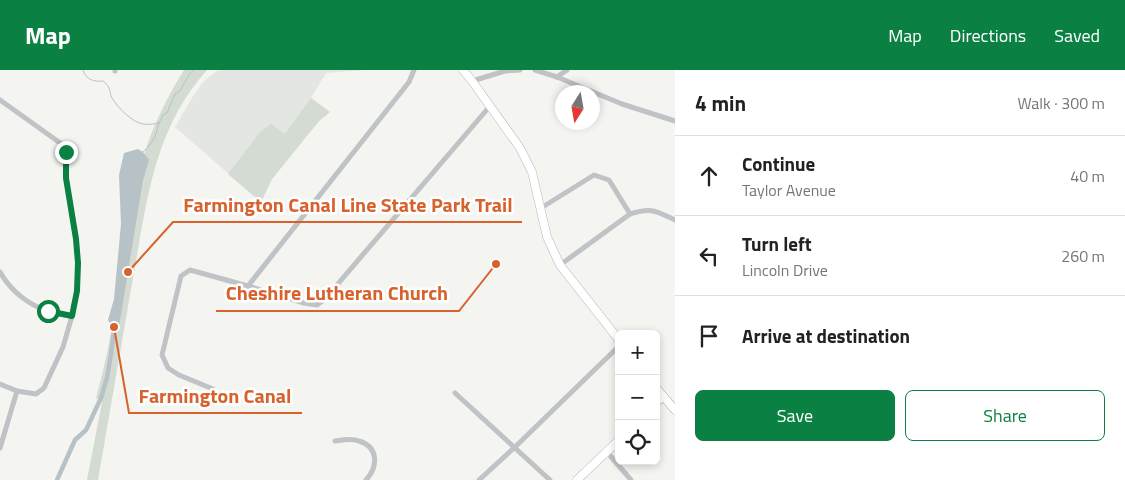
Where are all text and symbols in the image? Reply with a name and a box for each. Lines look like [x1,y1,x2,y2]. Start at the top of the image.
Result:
text: Map [25,17,71,53]
text: Map [888,22,922,49]
text: Directions [950,22,1026,49]
text: Saved [1054,22,1100,49]
north arrow [555,85,600,130]
text: 4 min [695,87,746,119]
text: Walk · 300 m [1017,91,1105,115]
route end [55,141,78,164]
text: Continue [742,149,815,178]
icon: ahead [695,162,723,190]
text: 40 m [1070,164,1105,188]
text: Taylor Avenue [742,178,836,202]
callout: Farmington Canal Line State Park Trail [173,187,522,222]
text: Farmington Canal Line State Park Trail [183,189,513,220]
text: Turn left [742,229,812,258]
icon: left [695,242,723,270]
text: 260 m [1061,244,1105,268]
text: Lincoln Drive [742,258,828,282]
callout: Cheshire Lutheran Church [216,276,459,311]
text: Cheshire Lutheran Church [226,277,448,308]
route start [37,300,60,323]
text: Arrive at destination [742,321,910,350]
icon: arrive [695,322,723,350]
map controls [615,330,660,465]
button: + [615,330,660,375]
button: − [615,375,660,420]
callout: Farmington Canal [129,378,302,413]
text: Farmington Canal [139,380,291,411]
button: Save [695,390,895,441]
button: Share [905,390,1105,441]
button: locate [615,420,660,465]

